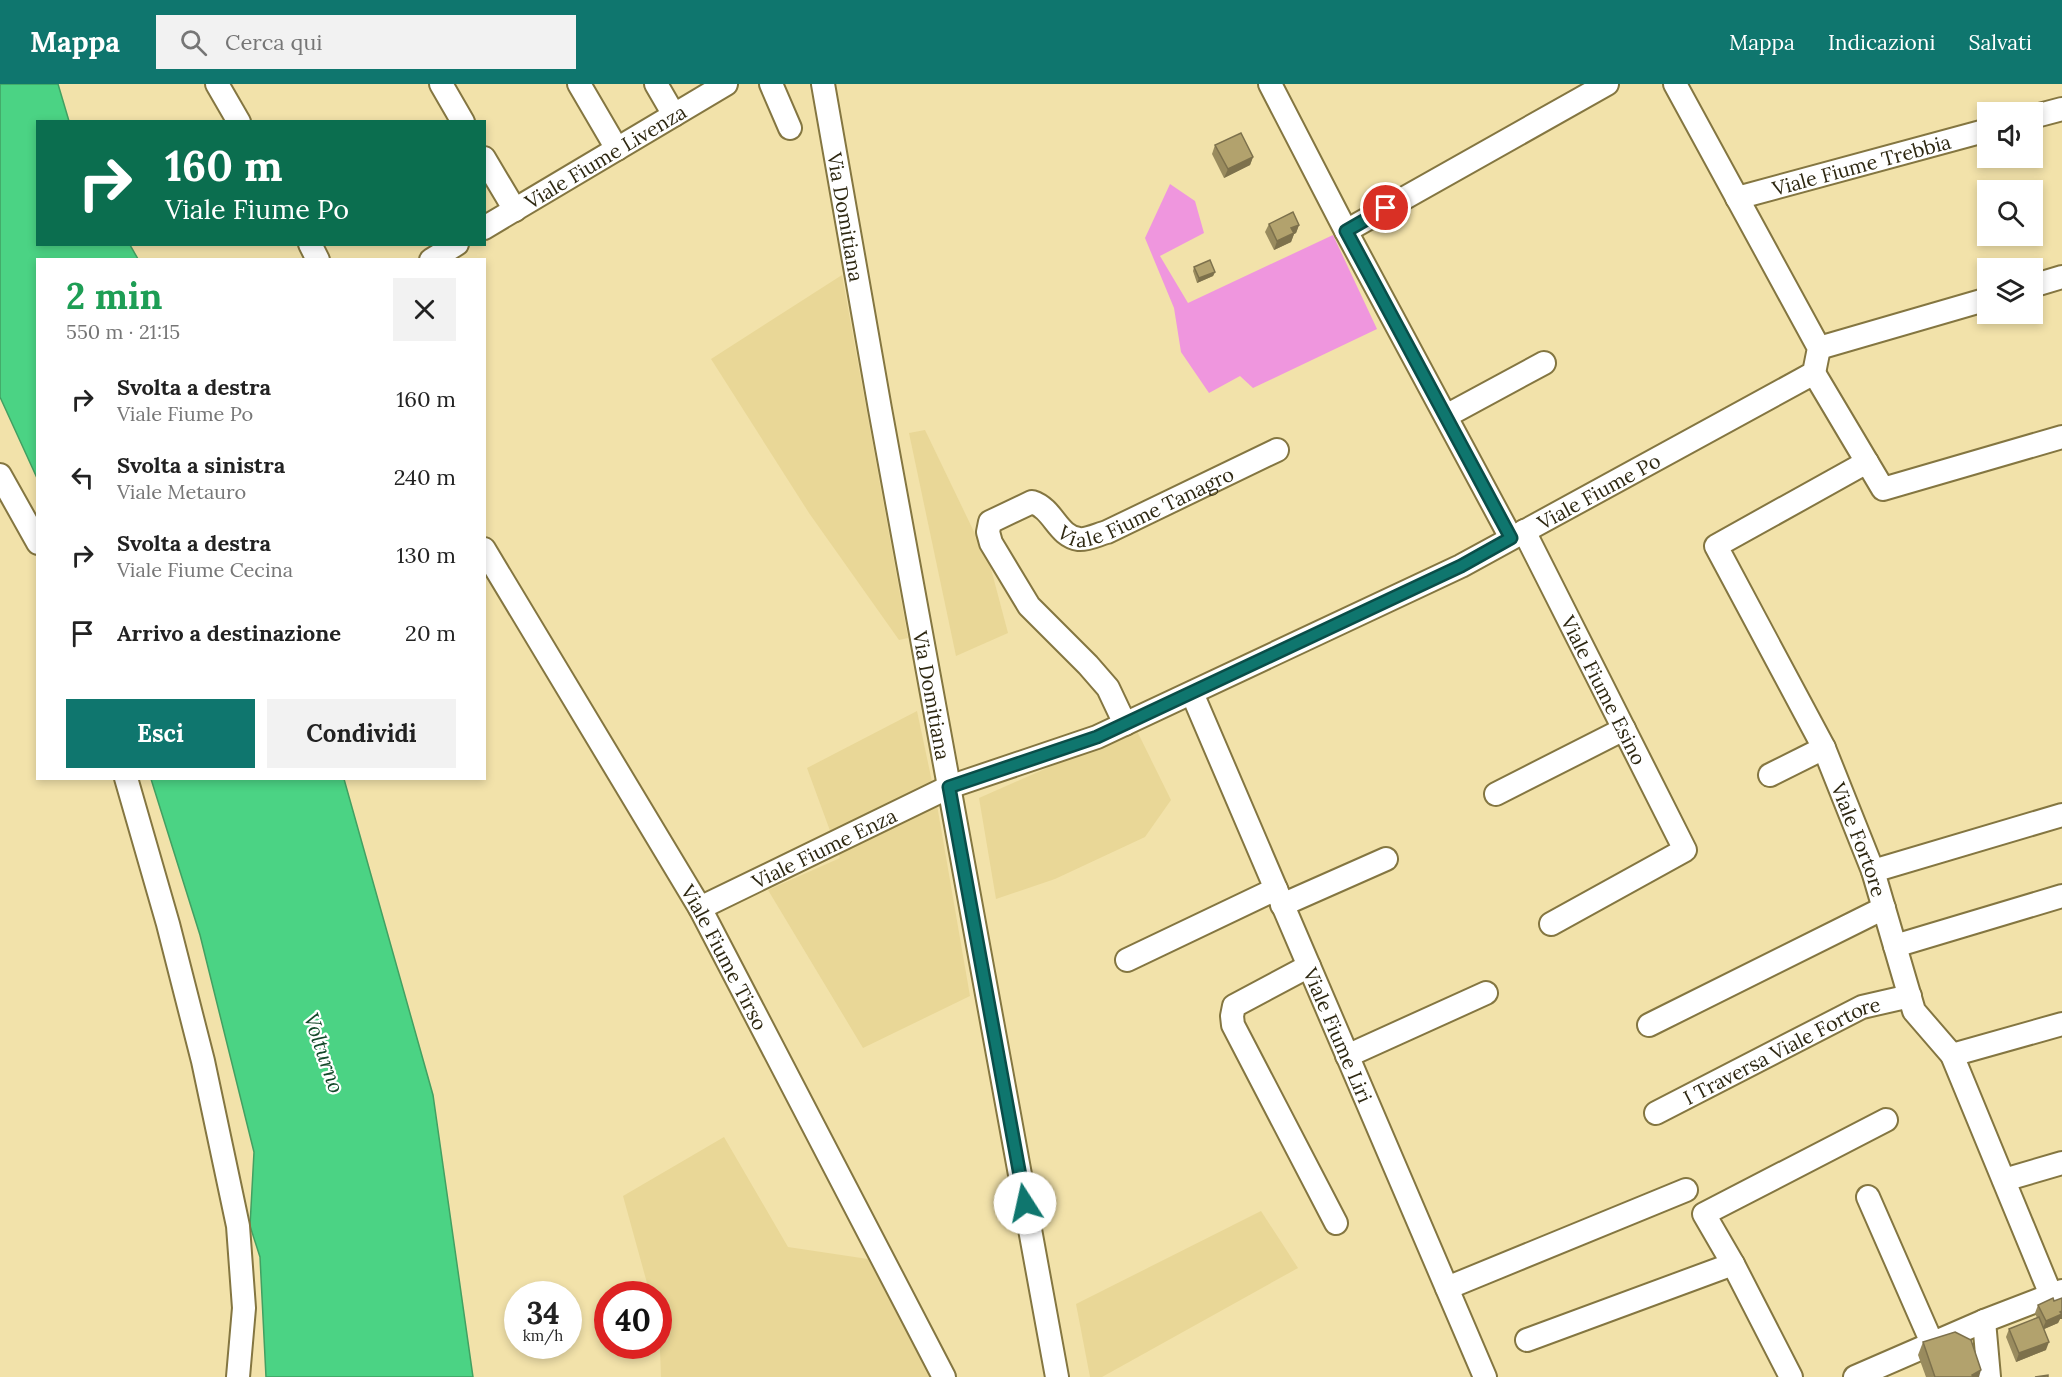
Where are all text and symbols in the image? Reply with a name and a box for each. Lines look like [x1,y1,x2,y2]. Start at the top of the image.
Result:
search box [156,15,576,69]
text: Mappa [30,24,120,60]
icon: search [177,26,210,59]
text: Cerca qui [225,28,322,56]
text: Mappa [1729,29,1795,56]
text: Indicazioni [1828,29,1936,56]
text: Salvati [1969,29,2032,56]
street label: Viale Fiume Livenza [519,98,690,214]
map controls [1977,102,2043,324]
button: sound [1977,102,2043,168]
street label: Viale Fiume Trebbia [1769,128,1954,201]
text: 160 m [165,139,283,193]
icon: right [66,144,144,222]
street label: Via Domitiana [823,150,870,283]
button: search [1977,180,2043,246]
pin [1360,182,1411,233]
icon: arrive [1369,191,1402,224]
text: Viale Fiume Po [165,192,349,226]
button: layers [1977,258,2043,324]
text: 2 min [66,273,163,319]
button: close [393,278,456,341]
text: 550 m · 21:15 [66,319,180,344]
text: Svolta a destra [117,373,271,401]
icon: right [66,383,99,416]
text: 160 m [396,385,456,413]
text: Viale Fiume Po [117,401,253,426]
street label: Viale Fiume Po [1532,447,1664,535]
text: Svolta a sinistra [117,451,285,479]
street label: Viale Fiume Tanagro [1052,460,1238,552]
icon: left [66,461,99,494]
text: 240 m [394,463,456,491]
text: Viale Metauro [117,479,246,504]
text: Svolta a destra [117,529,271,557]
icon: right [66,539,99,572]
text: 130 m [397,541,456,569]
text: Viale Fiume Cecina [117,557,293,582]
street label: Viale Fiume Esino [1556,610,1652,769]
icon: arrive [66,617,99,650]
text: Arrivo a destinazione [117,619,341,647]
text: 20 m [405,619,456,647]
street label: Via Domitiana [908,628,956,762]
button: Esci [66,699,255,768]
button: Condividi [267,699,456,768]
street label: Viale Fortore [1826,778,1892,900]
street label: Viale Fiume Enza [747,802,901,894]
street label: Viale Fiume Tirso [676,879,774,1034]
street label: Viale Fiume Liri [1298,963,1378,1106]
street label: I Traversa Viale Fortore [1679,991,1883,1109]
water label: Volturno [298,1009,350,1097]
position arrow [993,1171,1057,1235]
speed limit sign: 40 [594,1281,672,1359]
text: 34 [526,1294,560,1332]
text: km/h [523,1326,563,1345]

